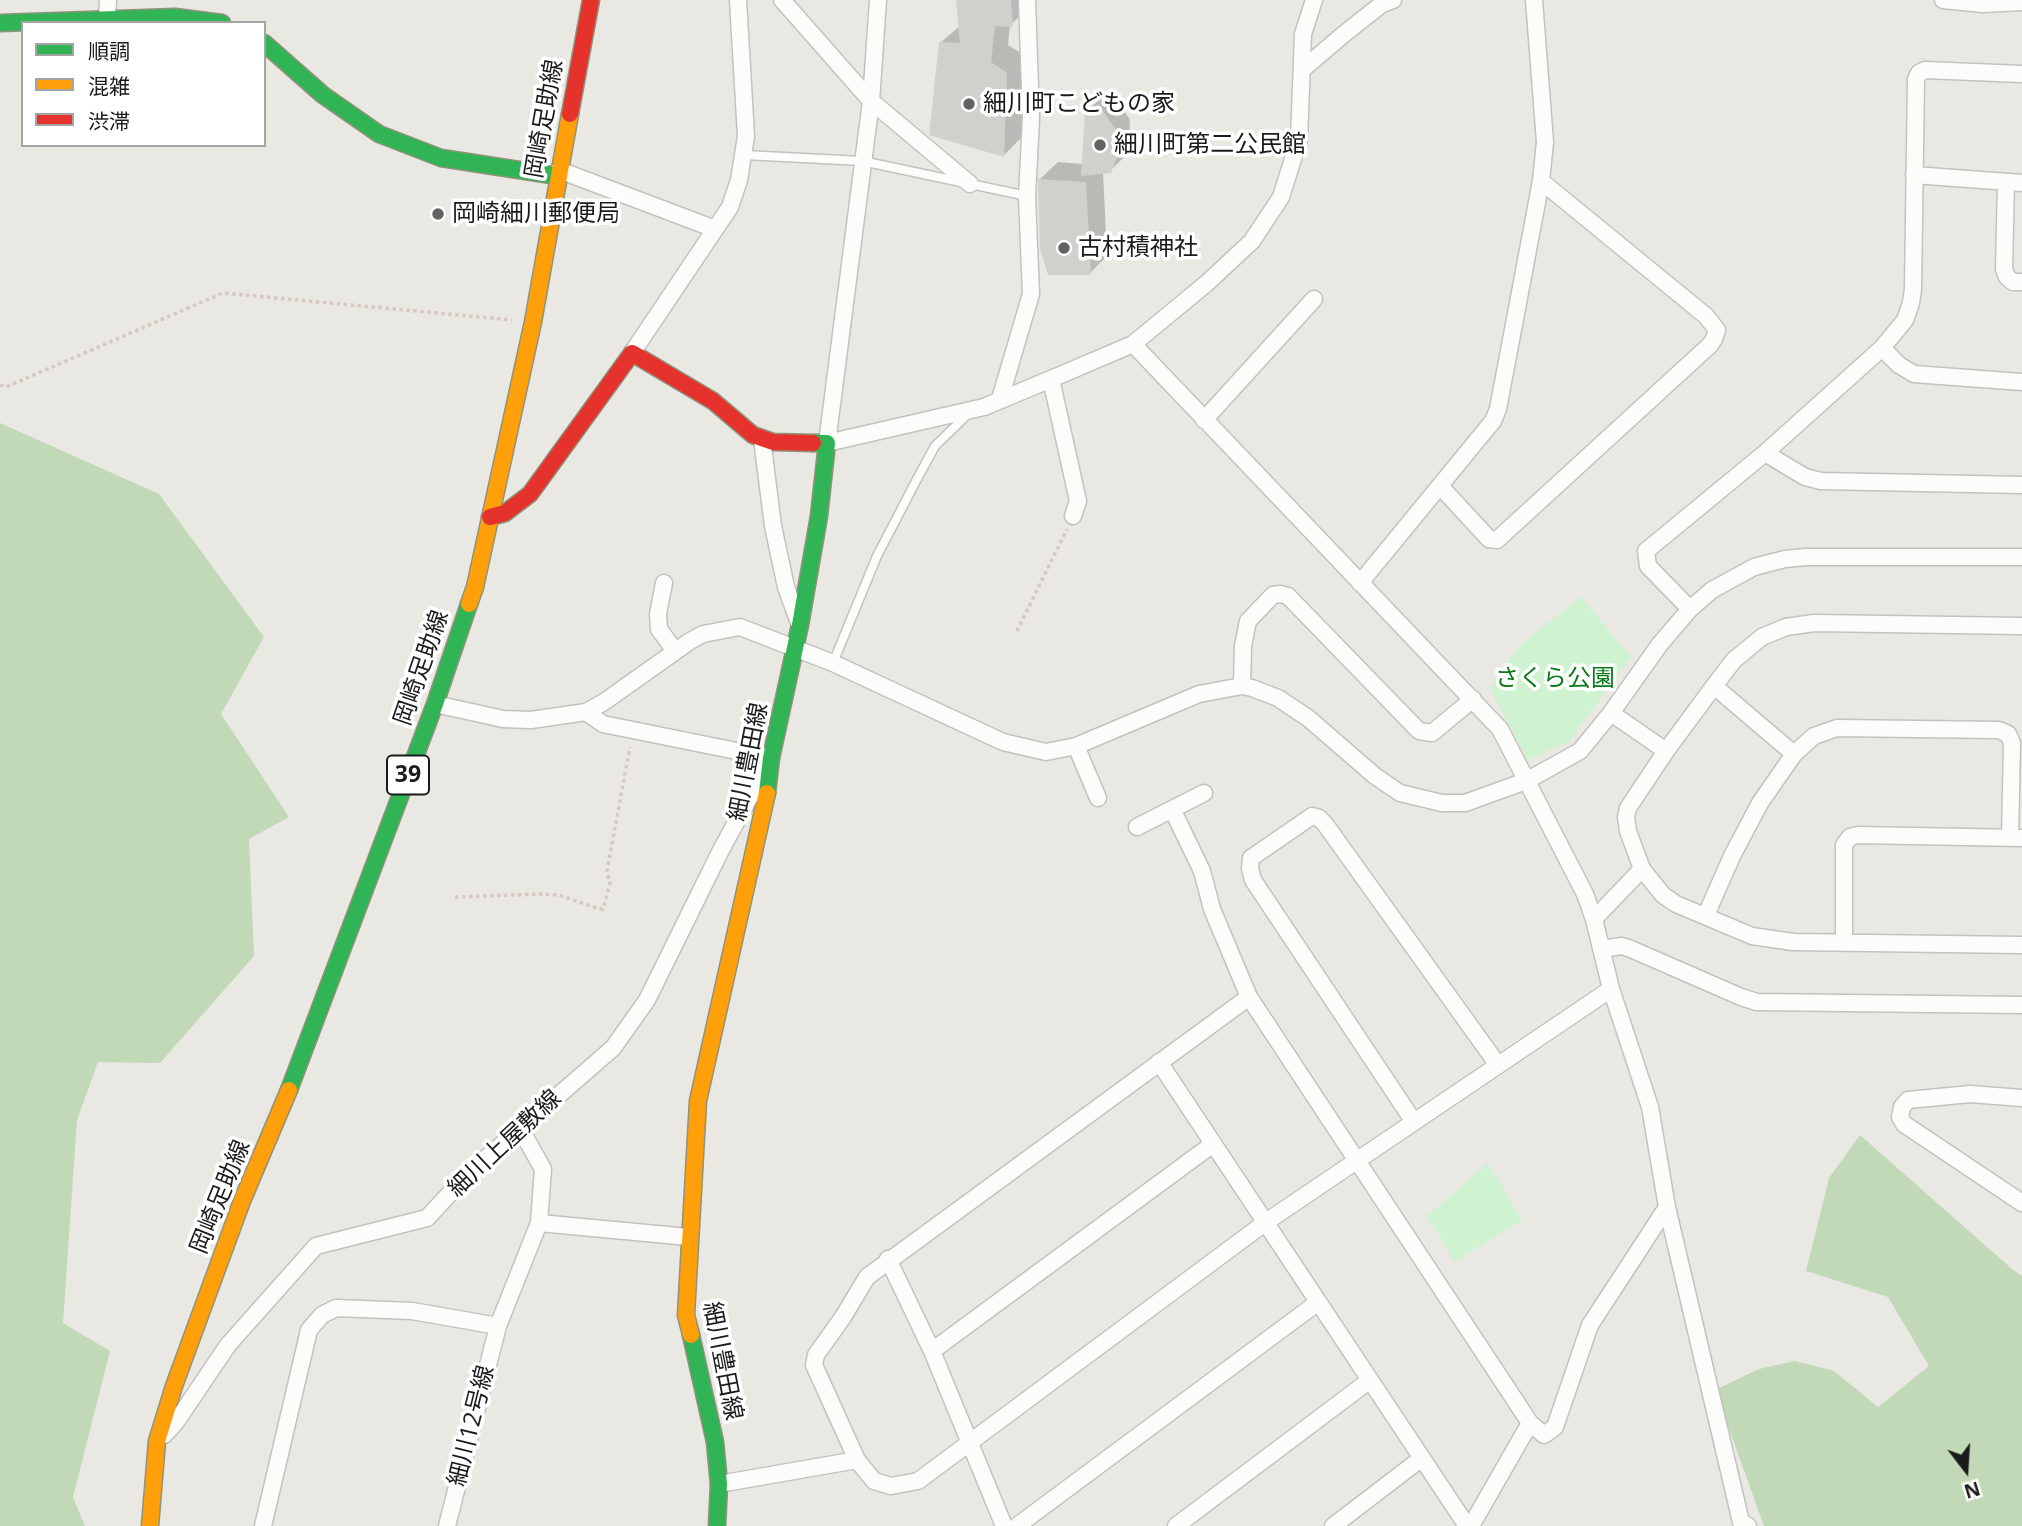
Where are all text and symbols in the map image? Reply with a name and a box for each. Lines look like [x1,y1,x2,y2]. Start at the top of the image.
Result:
legend [21,21,266,147]
text: 順調 [88,37,130,65]
street label: 岡崎足助線 [520,57,570,181]
text: 混雑 [88,72,130,100]
place label: 細川町こどもの家 [983,90,1175,118]
marker: 細川町こどもの家 [961,96,977,112]
text: 渋滞 [88,107,130,135]
place label: 細川町第二公民館 [1114,131,1306,159]
marker: 細川町第二公民館 [1092,137,1108,153]
place label: 岡崎細川郵便局 [452,200,620,228]
marker: 岡崎細川郵便局 [430,206,446,222]
place label: 古村積神社 [1078,234,1198,262]
marker: 古村積神社 [1056,240,1072,256]
street label: 岡崎足助線 [389,607,455,729]
park label: さくら公園 [1495,665,1615,693]
street label: 細川豊田線 [723,700,775,824]
road number: 39 [387,755,429,794]
street label: 細川上屋敷線 [443,1084,567,1204]
street label: 岡崎足助線 [185,1136,257,1258]
street label: 細川豊田線 [696,1299,748,1423]
street label: 細川12号線 [443,1363,501,1489]
north arrow [1931,1435,2001,1505]
text: N [1961,1475,1983,1505]

